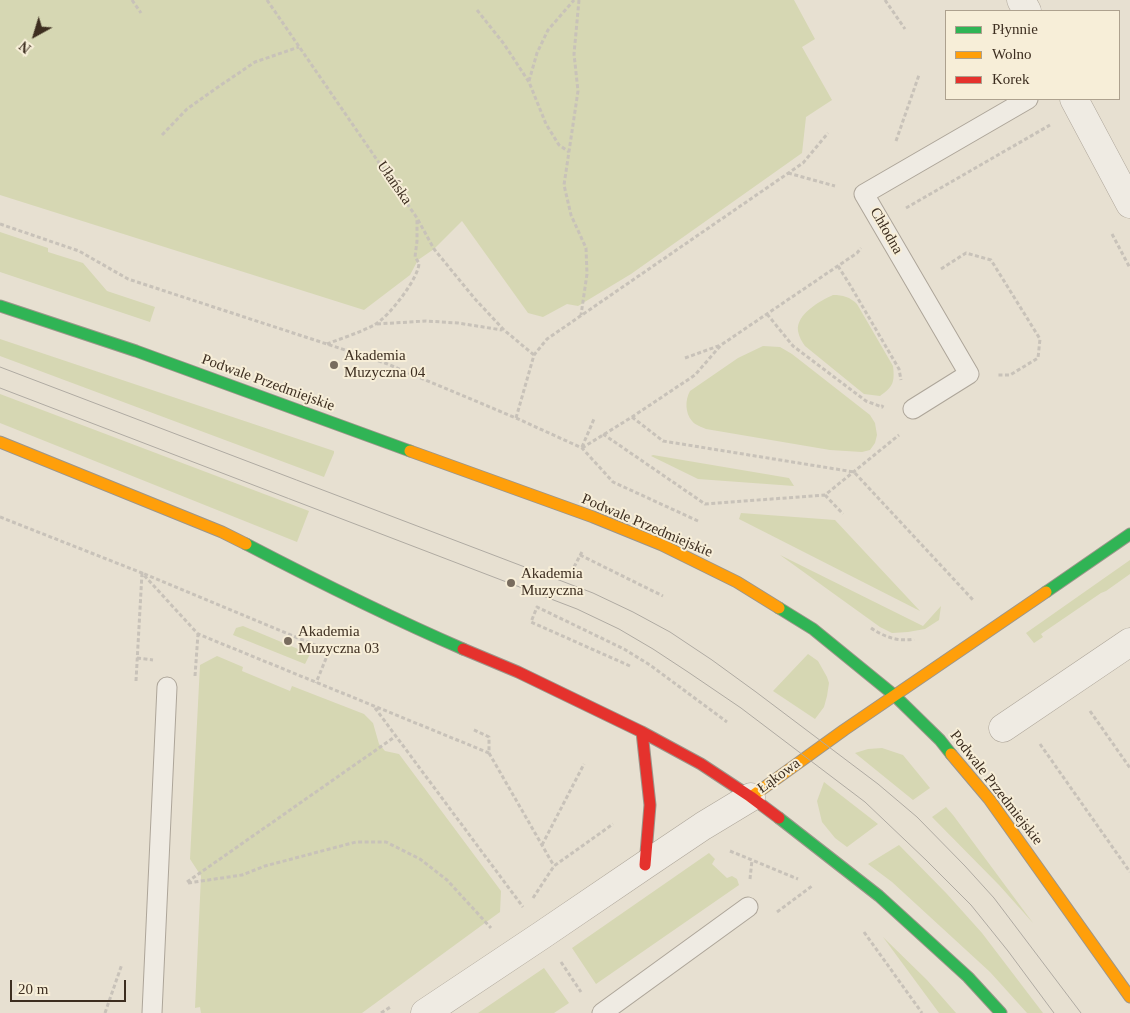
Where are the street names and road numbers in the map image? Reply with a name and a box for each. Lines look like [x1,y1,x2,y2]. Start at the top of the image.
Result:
street label: Ułańska [373,158,415,208]
street label: Chłodna [865,204,907,258]
street label: Podwale Przedmiejskie [199,351,337,415]
street label: Podwale Przedmiejskie [579,490,715,562]
street label: Podwale Przedmiejskie [946,727,1046,849]
street label: Łąkowa [754,755,804,797]

